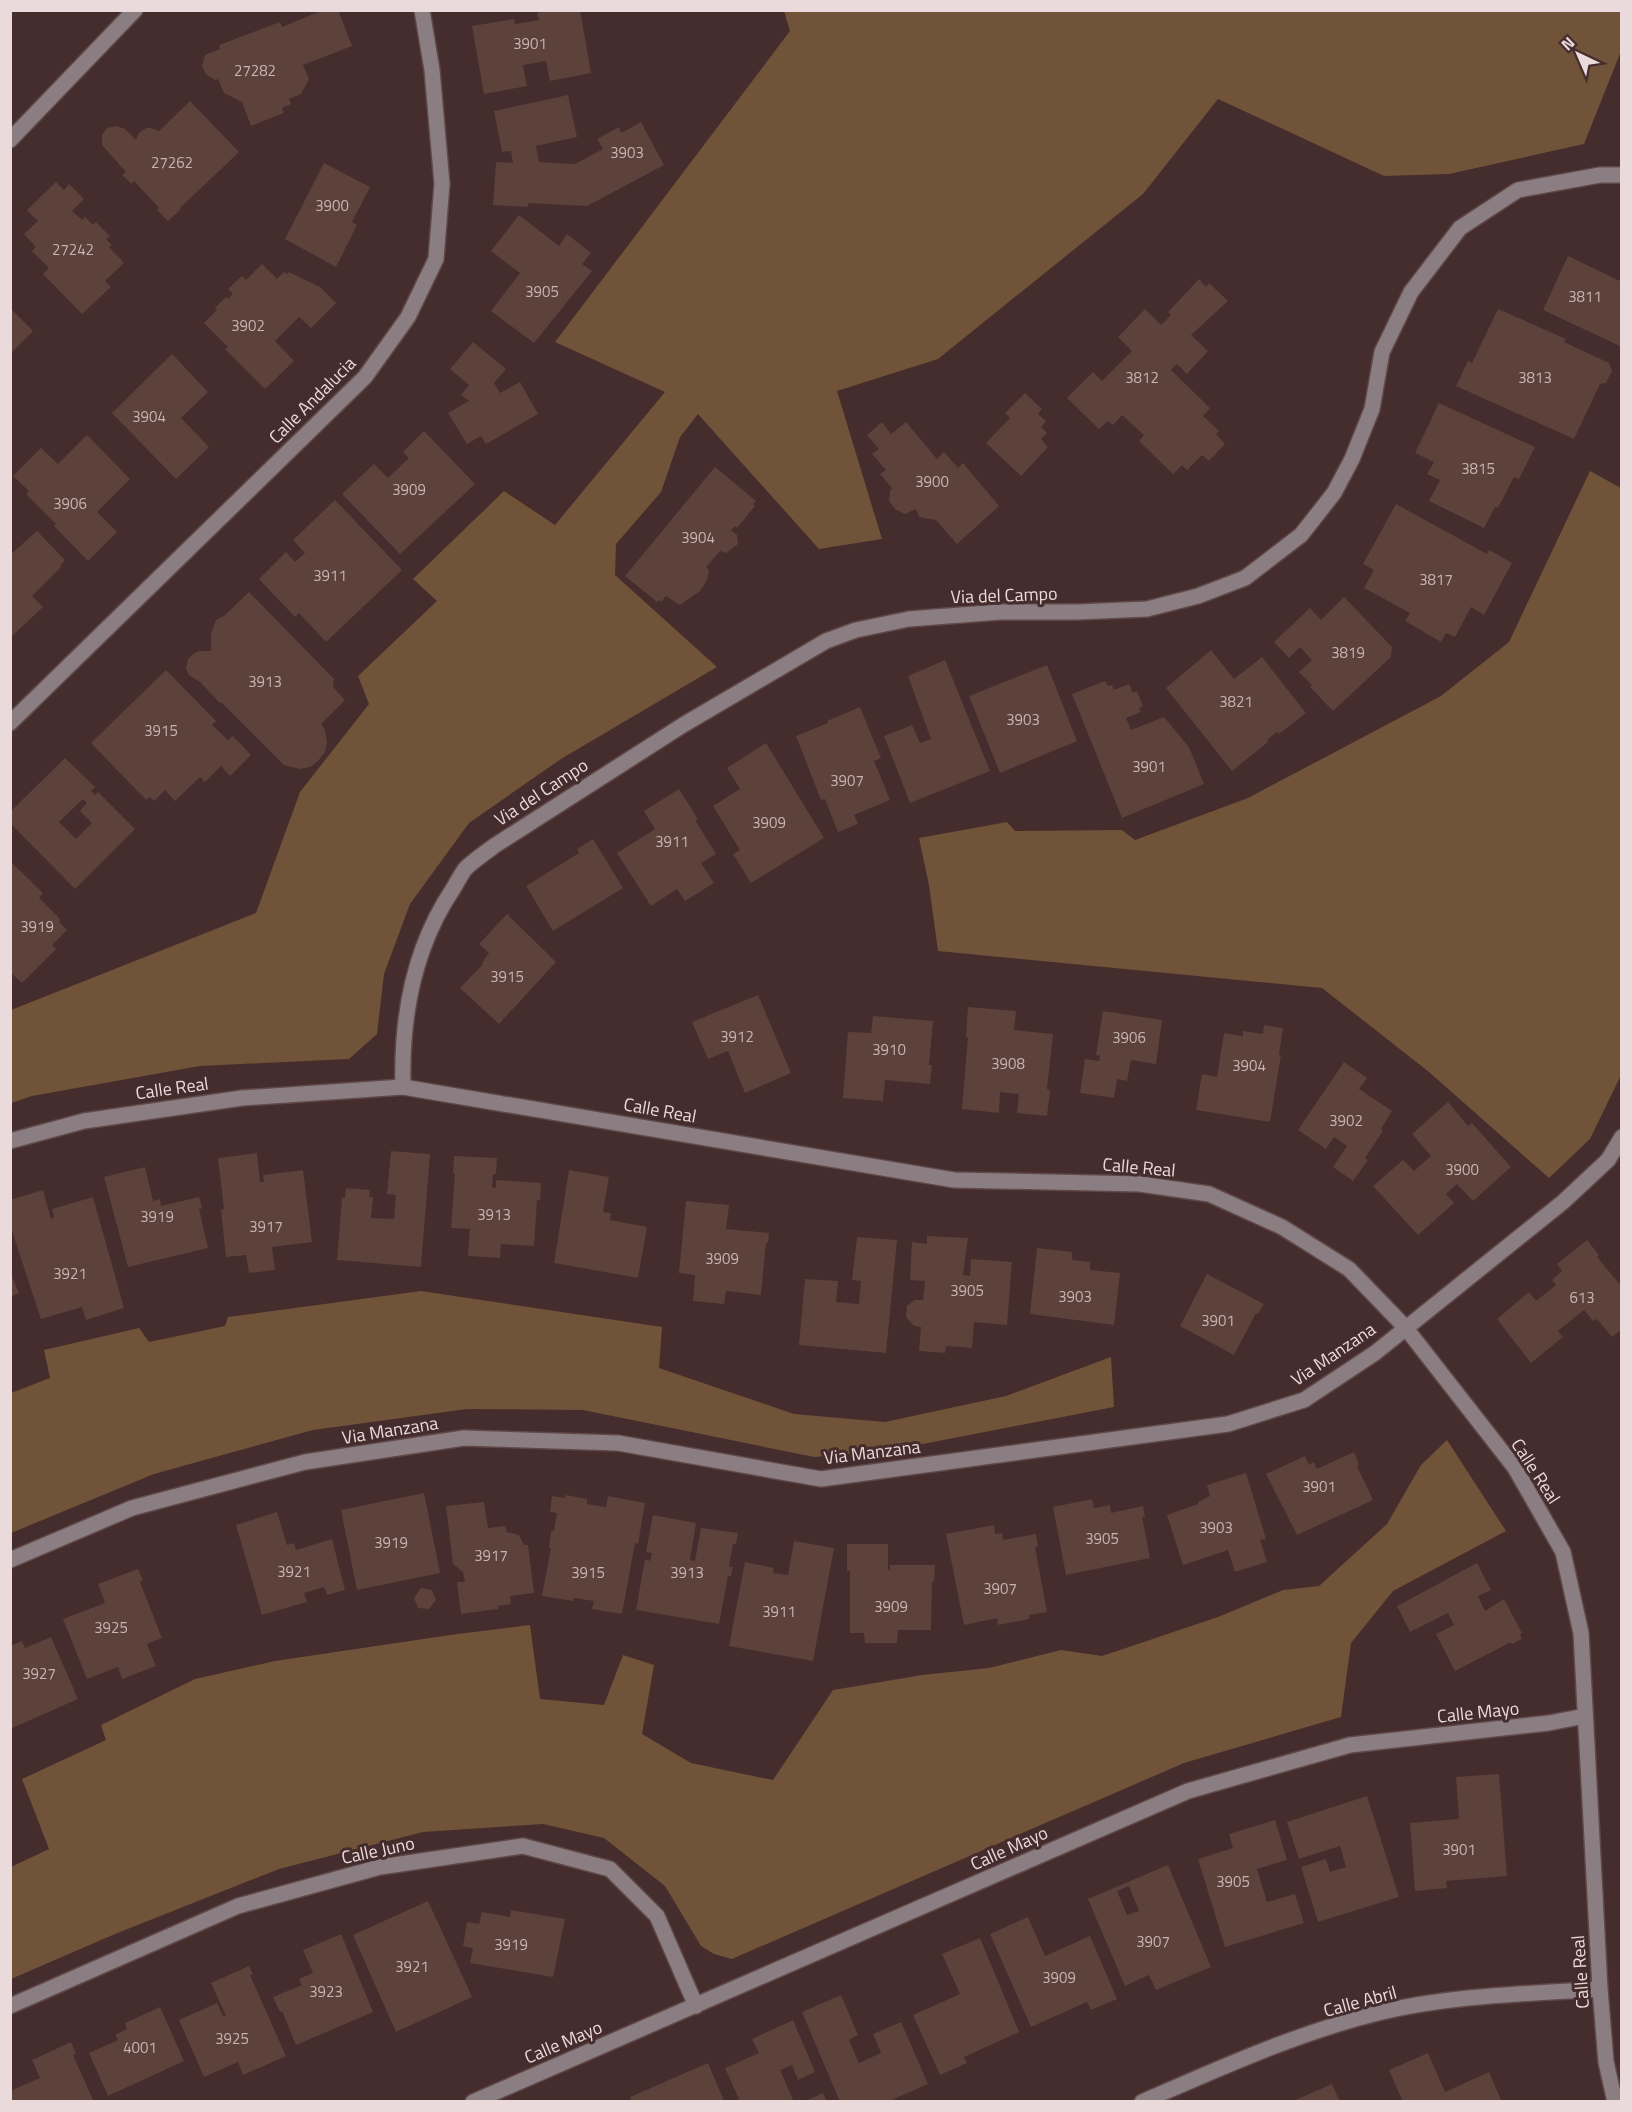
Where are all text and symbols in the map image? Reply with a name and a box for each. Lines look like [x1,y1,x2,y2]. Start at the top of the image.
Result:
north arrow [1548,24,1608,84]
text: N [1555,31,1580,56]
house number: 3901 [513,32,547,55]
house number: 27282 [234,59,276,82]
house number: 3903 [610,141,644,164]
house number: 27262 [151,151,193,174]
house number: 3900 [315,194,349,217]
house number: 27242 [52,238,94,261]
house number: 3905 [525,280,559,303]
house number: 3811 [1568,285,1602,308]
house number: 3902 [231,314,265,337]
street label: Calle Andalucia [262,350,362,450]
house number: 3812 [1125,366,1159,389]
house number: 3813 [1518,366,1552,389]
house number: 3904 [132,405,166,428]
house number: 3815 [1461,457,1495,480]
house number: 3900 [915,470,949,493]
house number: 3909 [392,478,426,501]
house number: 3906 [53,492,87,515]
house number: 3904 [681,526,715,549]
house number: 3911 [313,564,347,587]
house number: 3817 [1419,568,1453,591]
street label: Via del Campo [950,580,1058,610]
house number: 3819 [1331,641,1365,664]
house number: 3913 [248,670,282,693]
house number: 3821 [1219,690,1253,713]
house number: 3903 [1006,708,1040,731]
house number: 3915 [144,719,178,742]
street label: Via del Campo [489,752,593,832]
house number: 3901 [1132,755,1166,778]
house number: 3907 [830,769,864,792]
house number: 3909 [752,811,786,834]
house number: 3911 [655,830,689,853]
house number: 3919 [20,915,54,938]
house number: 3915 [490,965,524,988]
house number: 3912 [720,1025,754,1048]
house number: 3906 [1112,1026,1146,1049]
house number: 3910 [872,1038,906,1061]
house number: 3908 [991,1052,1025,1075]
house number: 3904 [1232,1054,1266,1077]
street label: Calle Real [134,1070,210,1106]
street label: Calle Real [622,1090,698,1130]
house number: 3902 [1329,1109,1363,1132]
street label: Calle Real [1101,1150,1177,1184]
house number: 3900 [1445,1158,1479,1181]
house number: 3913 [477,1203,511,1226]
house number: 3919 [140,1205,174,1228]
house number: 3917 [249,1215,283,1238]
house number: 3909 [705,1247,739,1270]
house number: 3921 [53,1262,87,1285]
house number: 3905 [950,1279,984,1302]
house number: 3903 [1058,1285,1092,1308]
house number: 613 [1569,1286,1595,1309]
house number: 3901 [1201,1309,1235,1332]
street label: Via Manzana [1285,1316,1381,1392]
street label: Via Manzana [340,1409,440,1451]
street label: Via Manzana [822,1433,922,1471]
street label: Calle Real [1505,1433,1567,1509]
house number: 3901 [1302,1475,1336,1498]
house number: 3903 [1199,1516,1233,1539]
house number: 3905 [1085,1527,1119,1550]
house number: 3919 [374,1531,408,1554]
house number: 3917 [474,1544,508,1567]
house number: 3921 [277,1560,311,1583]
house number: 3915 [571,1561,605,1584]
house number: 3913 [670,1561,704,1584]
house number: 3907 [983,1577,1017,1600]
house number: 3909 [874,1595,908,1618]
house number: 3911 [762,1600,796,1623]
house number: 3925 [94,1616,128,1639]
house number: 3927 [22,1662,56,1685]
street label: Calle Mayo [1436,1694,1520,1730]
street label: Calle Mayo [966,1819,1052,1877]
street label: Calle Juno [339,1829,417,1871]
house number: 3901 [1442,1838,1476,1861]
house number: 3905 [1216,1870,1250,1893]
house number: 3907 [1136,1930,1170,1953]
house number: 3919 [494,1933,528,1956]
street label: Calle Real [1564,1934,1596,2010]
house number: 3921 [395,1955,429,1978]
house number: 3909 [1042,1966,1076,1989]
street label: Calle Abril [1320,1978,1400,2024]
house number: 3923 [309,1980,343,2003]
street label: Calle Mayo [520,2014,606,2070]
house number: 3925 [215,2027,249,2050]
house number: 4001 [123,2036,157,2059]

